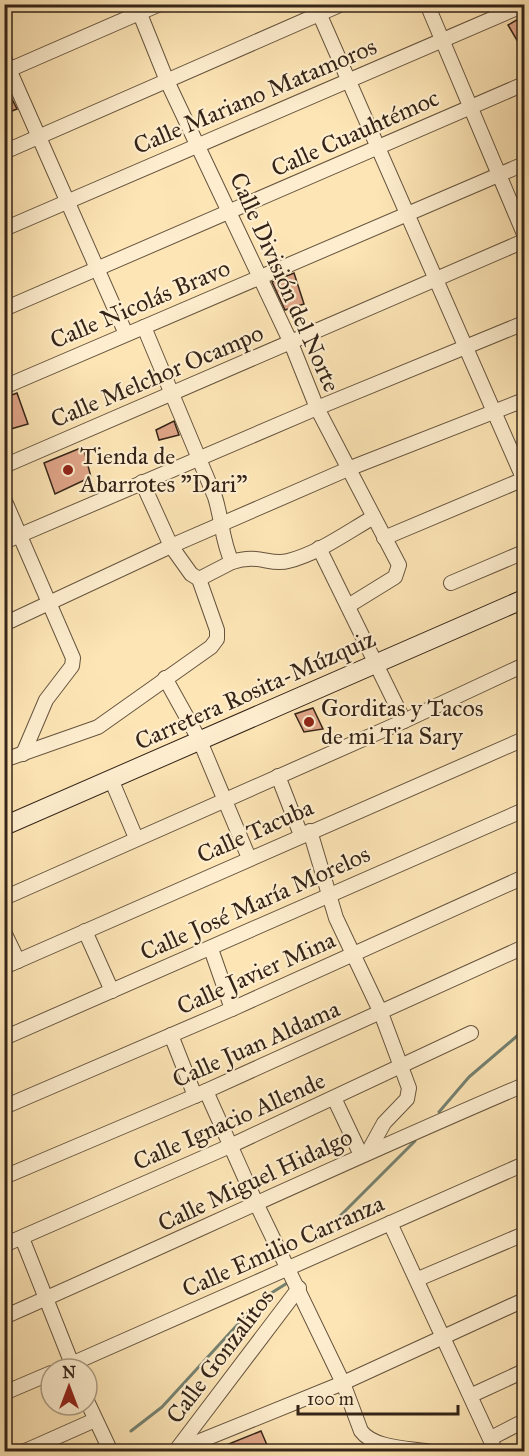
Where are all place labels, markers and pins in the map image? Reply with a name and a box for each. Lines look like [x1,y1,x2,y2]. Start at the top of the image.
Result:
place label: Tienda de Abarrotes "Dari" [79,441,248,499]
marker: Tienda de Abarrotes "Dari" [61,463,75,477]
place label: Gorditas y Tacos de mi Tia Sary [321,693,483,751]
marker: Gorditas y Tacos de mi Tia Sary [302,715,316,729]

